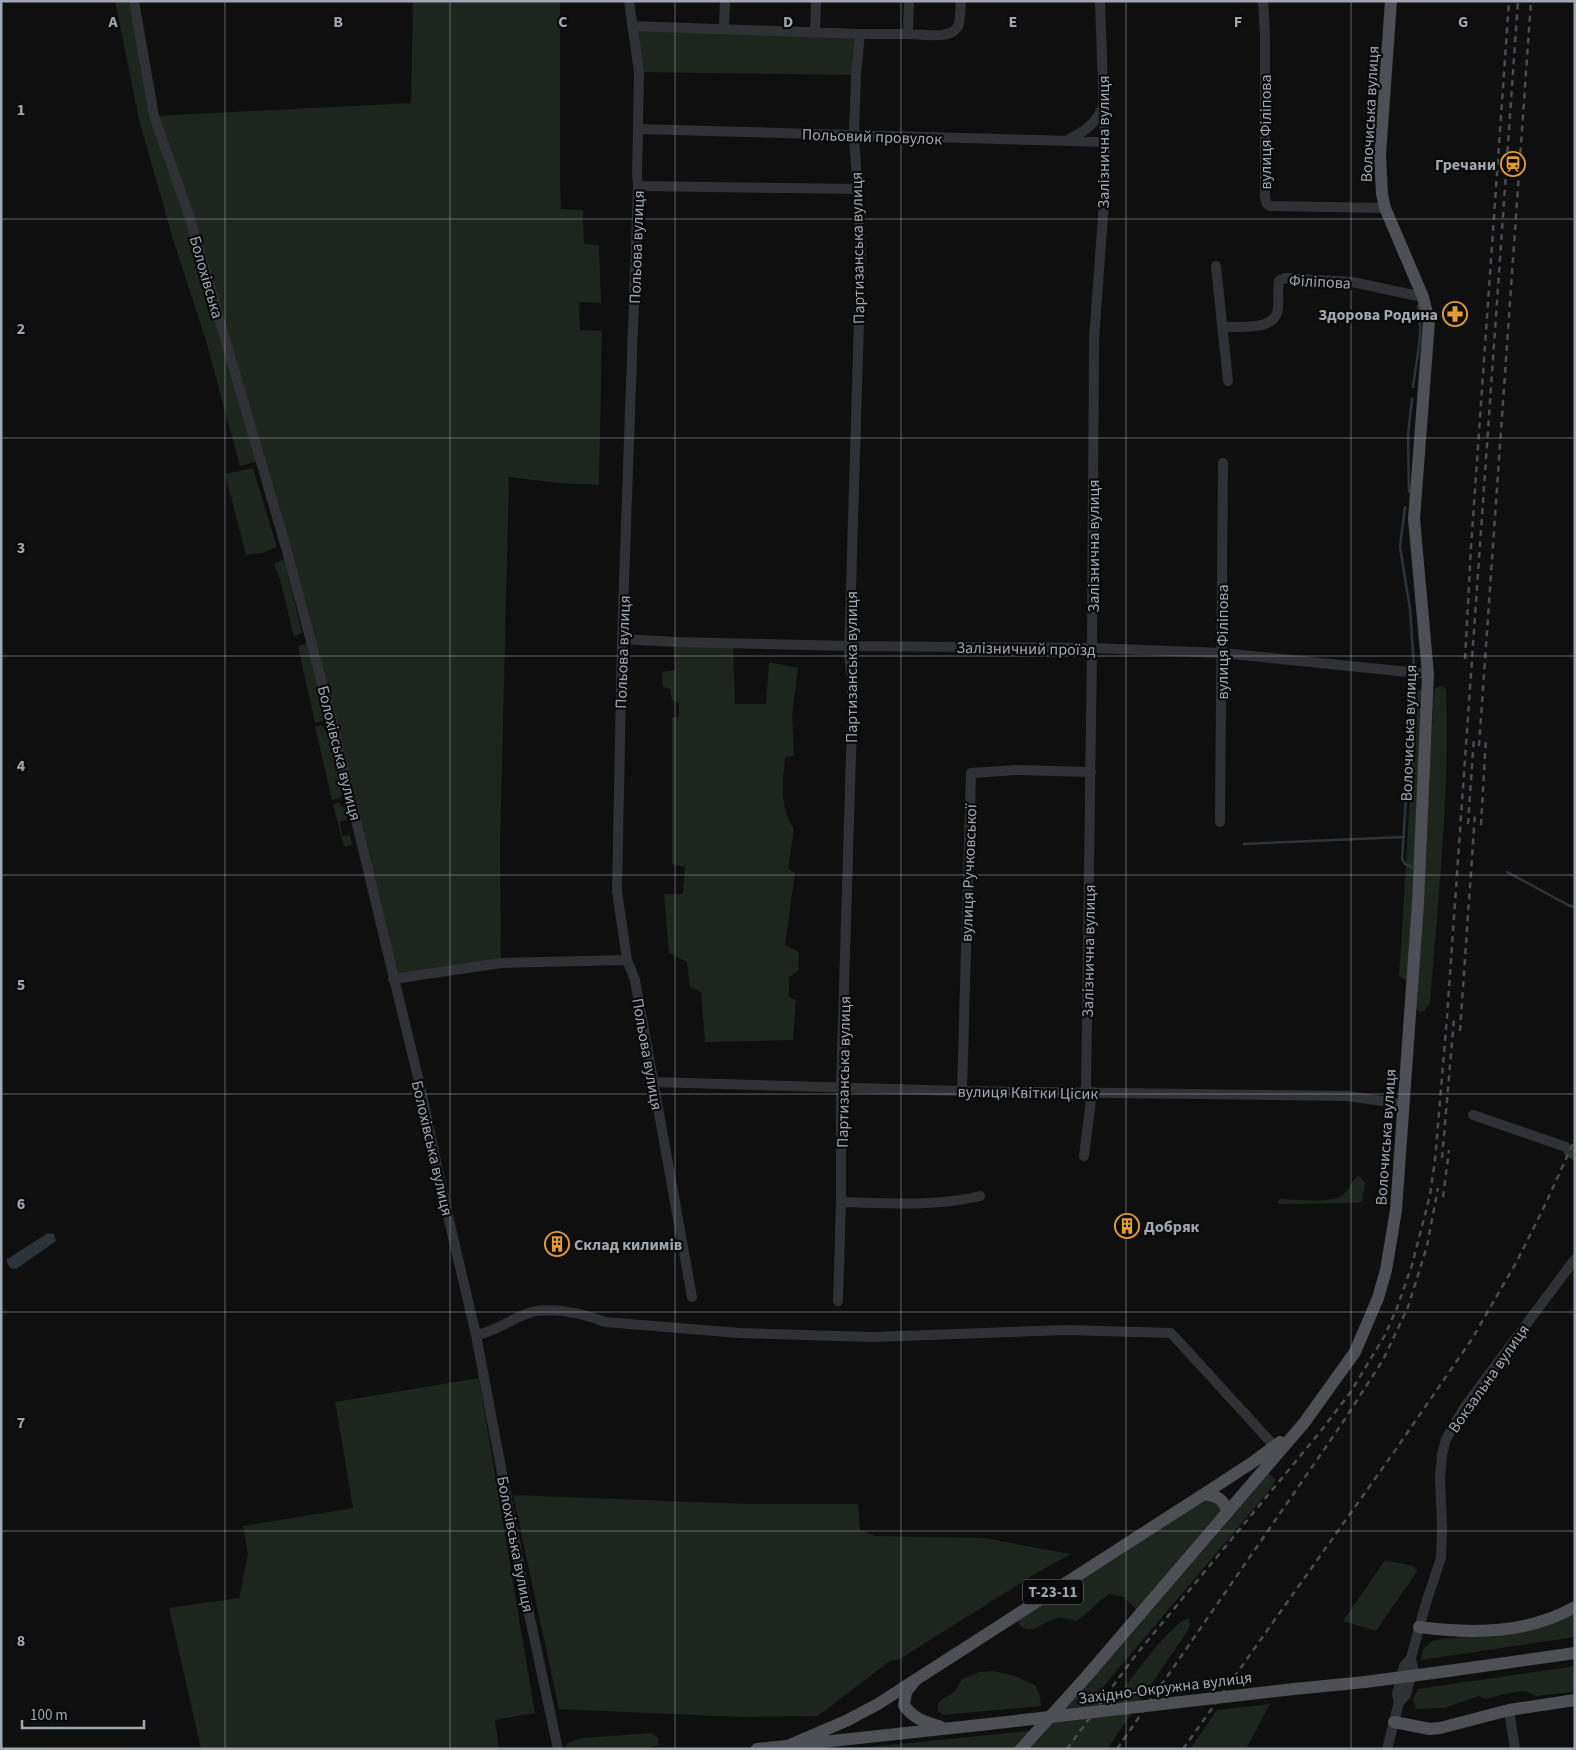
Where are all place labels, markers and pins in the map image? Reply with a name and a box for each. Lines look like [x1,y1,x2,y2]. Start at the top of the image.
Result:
station icon: Гречани [1500,151,1526,177]
place label: Гречани [1435,154,1496,176]
pharmacy icon: Здорова Родина [1442,301,1468,327]
place label: Здорова Родина [1318,304,1438,326]
building icon: Добряк [1114,1213,1140,1239]
place label: Добряк [1144,1216,1200,1238]
building icon: Склад килимів [544,1231,570,1257]
place label: Склад килимів [574,1234,682,1256]

